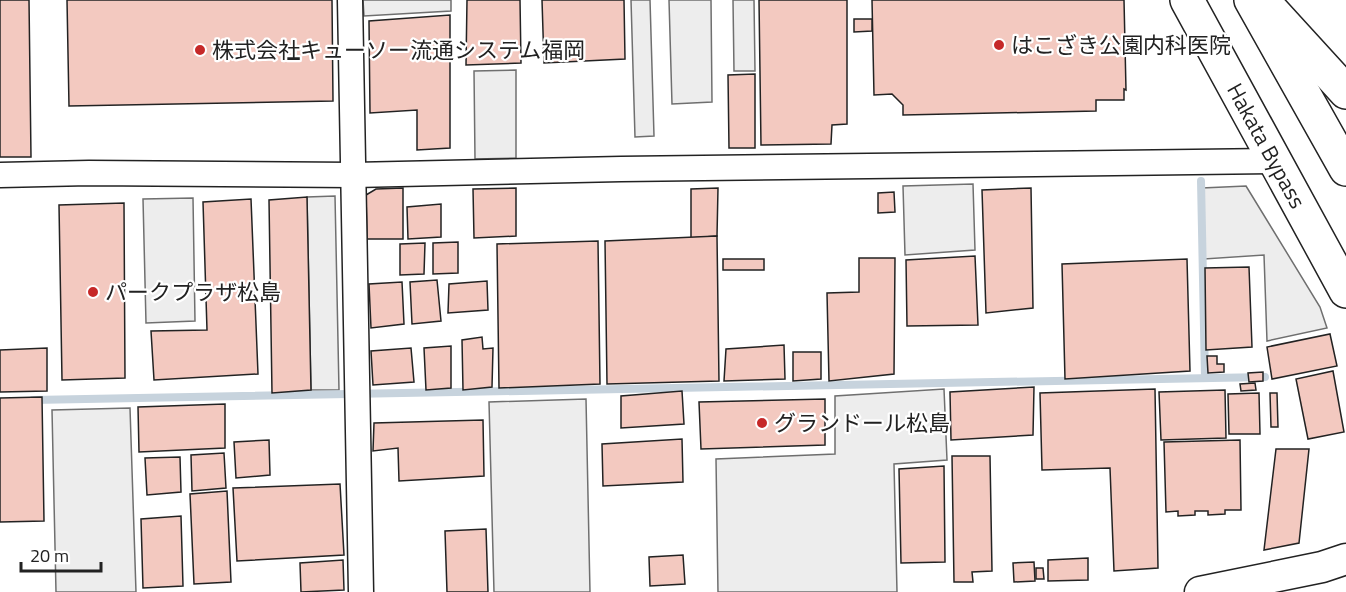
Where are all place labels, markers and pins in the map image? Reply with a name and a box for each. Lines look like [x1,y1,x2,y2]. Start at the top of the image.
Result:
place label: はこざき公園内科医院 [1011,28,1231,62]
place label: 株式会社キューソー流通システム福岡 [212,33,585,67]
marker: はこざき公園内科医院 [992,38,1006,52]
marker: 株式会社キューソー流通システム福岡 [193,43,207,57]
place label: パークプラザ松島 [105,275,281,309]
marker: パークプラザ松島 [86,285,100,299]
place label: グランドール松島 [774,406,950,440]
marker: グランドール松島 [755,416,769,430]

